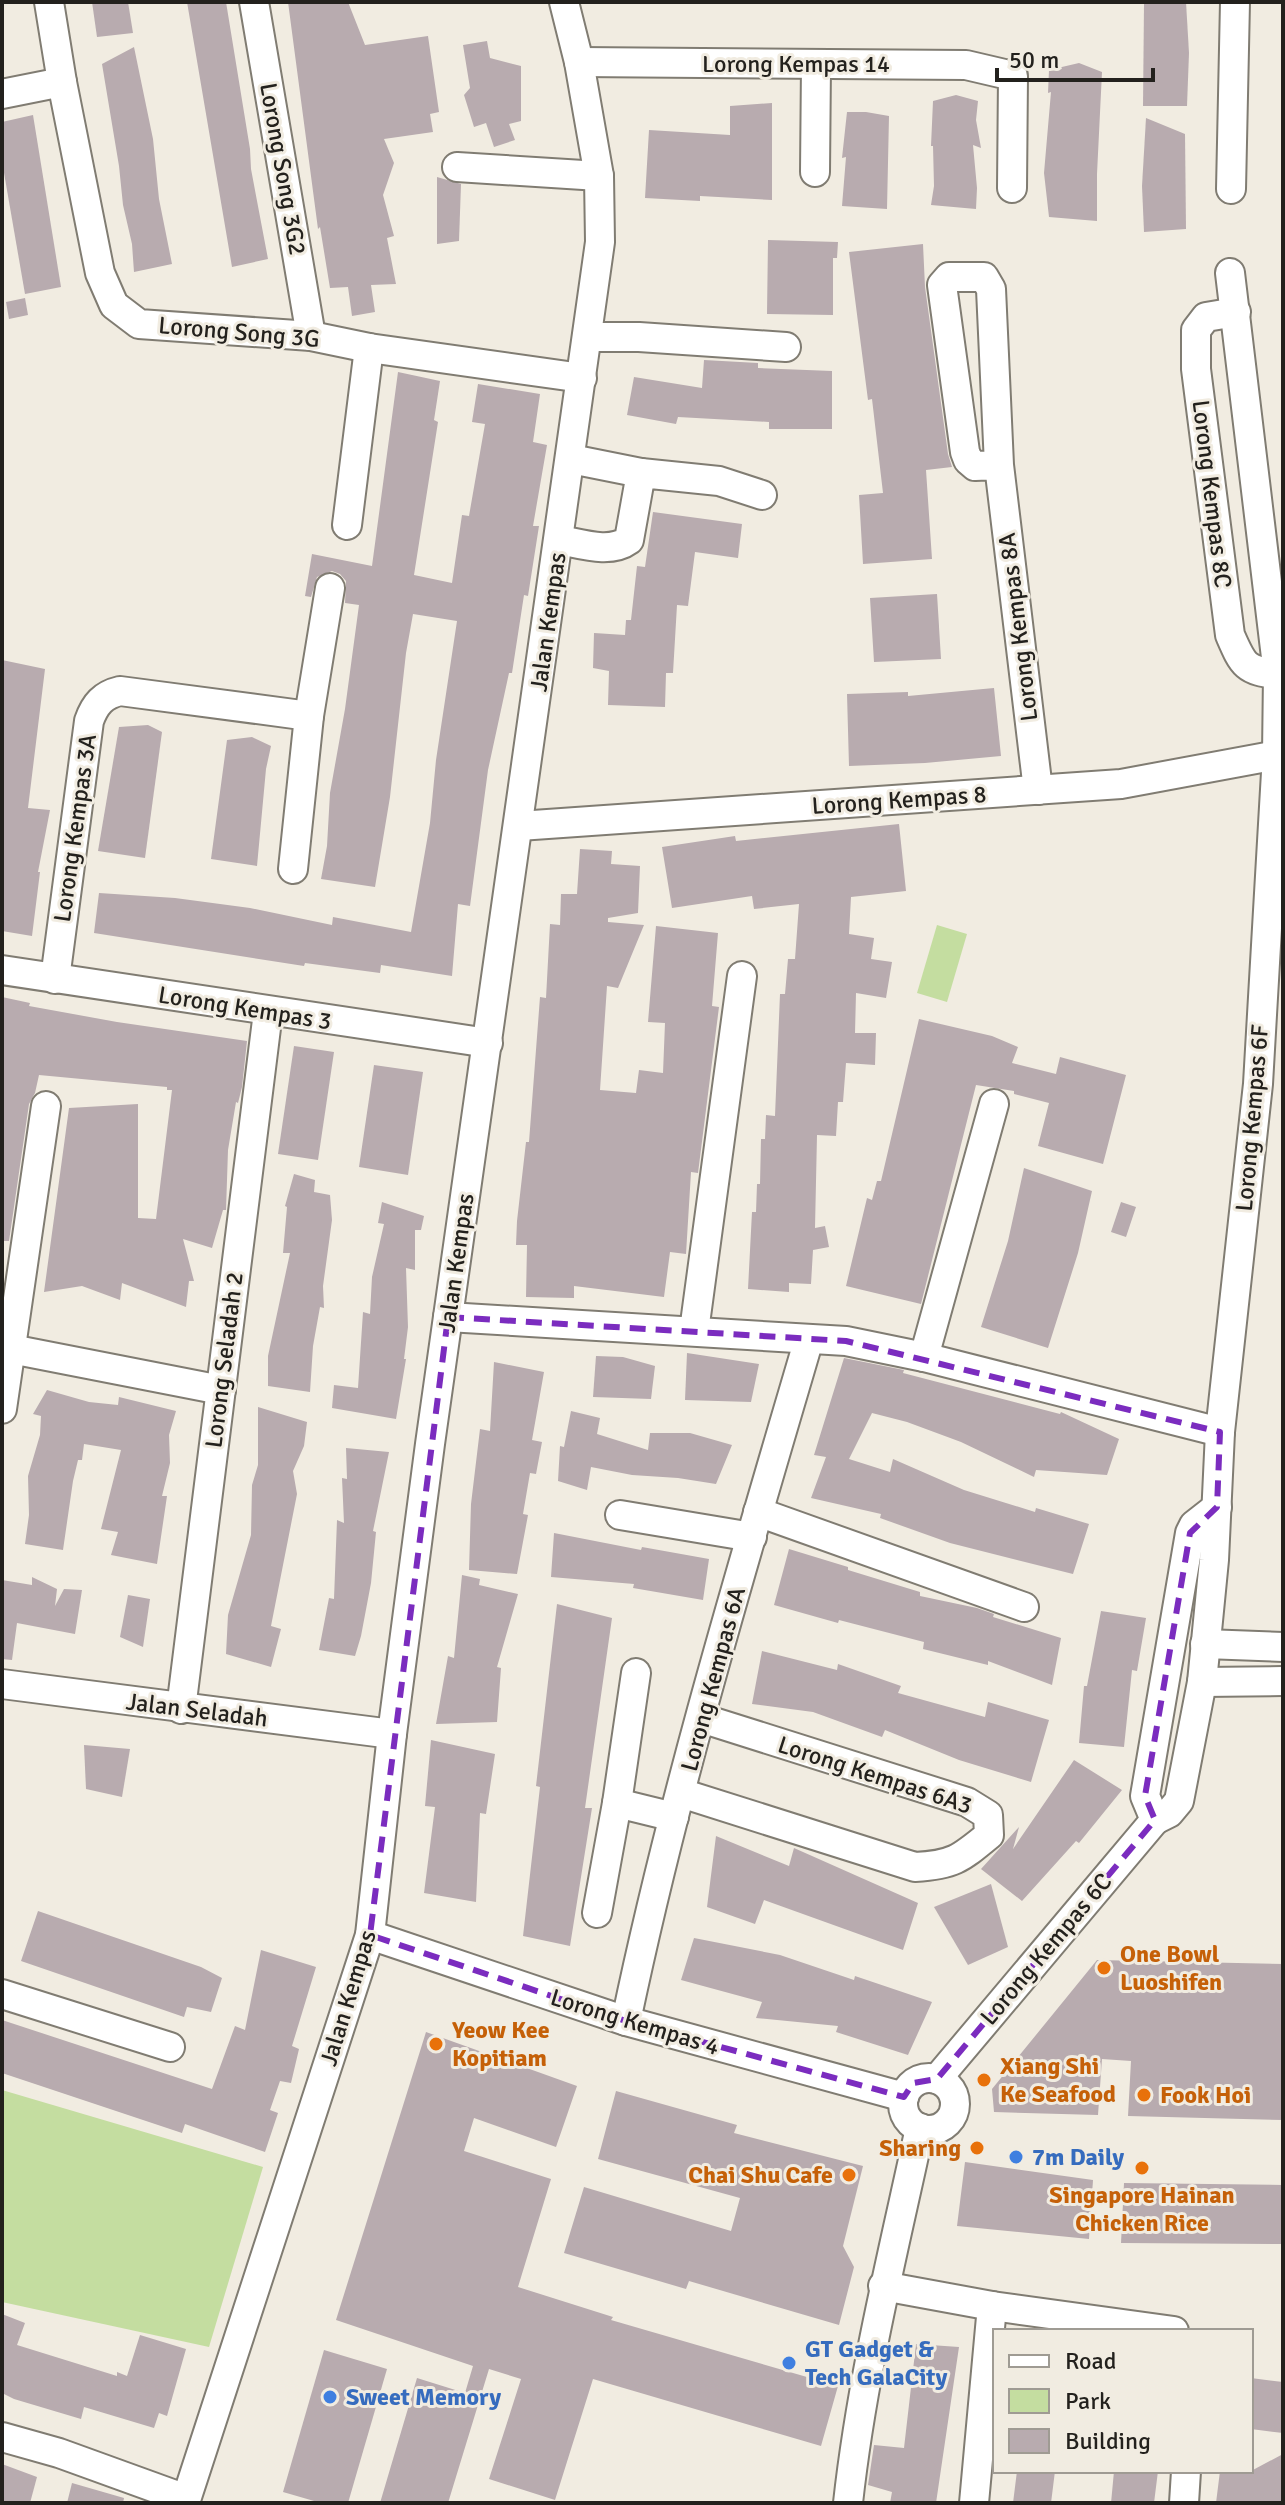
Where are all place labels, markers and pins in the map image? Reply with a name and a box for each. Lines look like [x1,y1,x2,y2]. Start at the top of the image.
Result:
place label: One Bowl Luoshifen [1120,1939,1222,1997]
marker: One Bowl Luoshifen [1095,1959,1113,1977]
place label: Yeow Kee Kopitiam [451,2015,550,2073]
marker: Yeow Kee Kopitiam [427,2035,445,2053]
place label: Xiang Shi Ke Seafood [1000,2051,1116,2109]
marker: Xiang Shi Ke Seafood [975,2071,993,2089]
place label: Fook Hoi [1160,2080,1251,2110]
marker: Fook Hoi [1135,2086,1153,2104]
place label: Sharing [879,2133,961,2163]
marker: Sharing [968,2139,986,2157]
place label: 7m Daily [1032,2142,1124,2172]
marker: 7m Daily [1007,2148,1025,2166]
marker: Singapore Hainan Chicken Rice [1133,2159,1151,2177]
place label: Chai Shu Cafe [688,2160,833,2190]
marker: Chai Shu Cafe [840,2166,858,2184]
place label: Singapore Hainan Chicken Rice [1049,2180,1235,2238]
place label: GT Gadget & Tech GalaCity [805,2334,948,2392]
marker: GT Gadget & Tech GalaCity [780,2354,798,2372]
place label: Sweet Memory [346,2382,501,2412]
marker: Sweet Memory [321,2388,339,2406]

